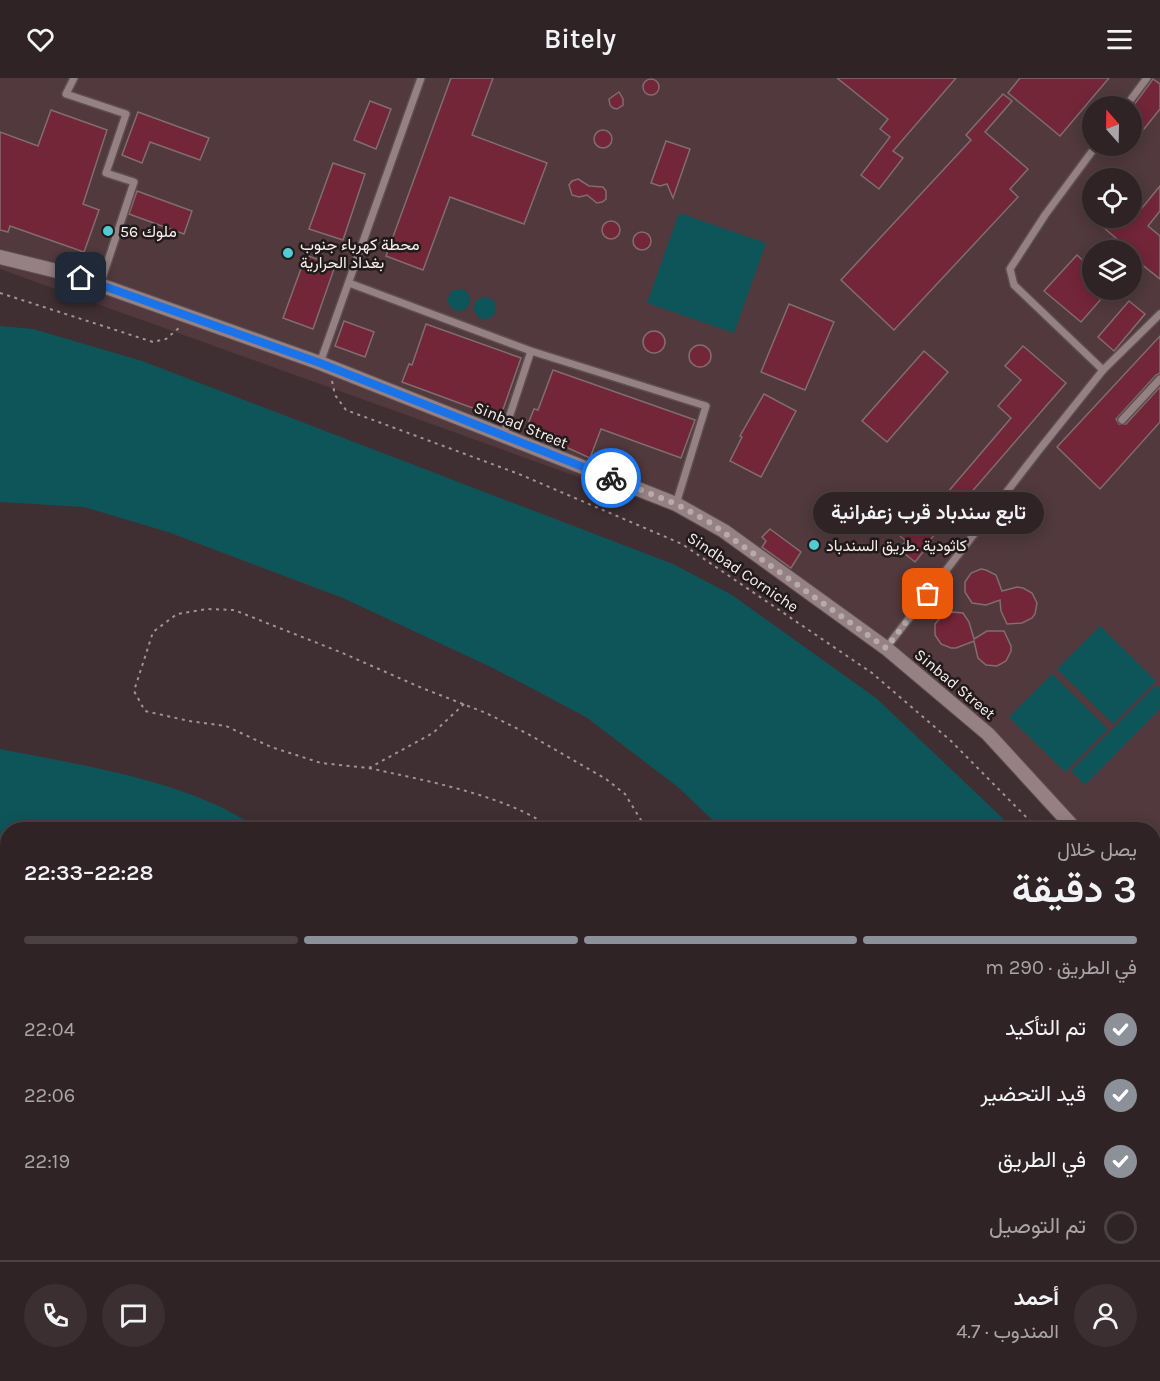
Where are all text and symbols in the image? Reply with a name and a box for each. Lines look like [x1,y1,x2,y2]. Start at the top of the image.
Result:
icon: heart [24,23,57,56]
text: Bitely [544,23,616,55]
icon: menu [1103,23,1136,56]
north arrow [1082,96,1142,156]
map controls [1082,96,1142,300]
button: locate [1082,168,1142,228]
place label: ملوك 56 [120,222,177,242]
marker: ملوك 56 [101,224,115,238]
place label: محطة كهرباء جنوب بغداد الحرارية [300,235,420,273]
button: layers [1082,240,1142,300]
marker: محطة كهرباء جنوب بغداد الحرارية [281,246,295,260]
pin [55,252,106,303]
icon: home [64,261,97,294]
street label: Sinbad Street [471,398,571,452]
courier [581,448,641,508]
icon: bike [595,462,628,495]
callout: تابع سندباد قرب زعفرانية [812,492,1044,534]
text: تابع سندباد قرب زعفرانية [831,501,1026,524]
street label: Sindbad Corniche [684,528,802,616]
place label: كاثودية .طريق السندباد [826,536,967,556]
marker: كاثودية .طريق السندباد [807,538,821,552]
pin [902,568,953,619]
icon: bag [911,577,944,610]
street label: Sinbad Street [911,645,999,723]
text: يصل خلال [1057,838,1137,861]
text: 22:28–22:33 [24,860,153,886]
text: 3 دقيقة [1012,866,1137,912]
text: في الطريق · 290 m [985,956,1137,979]
icon: check [1104,1013,1137,1046]
text: تم التأكيد [1005,1015,1086,1041]
text: 22:04 [24,1018,75,1041]
icon: check [1104,1079,1137,1112]
text: قيد التحضير [981,1081,1086,1107]
text: 22:06 [24,1084,75,1107]
icon: check [1104,1145,1137,1178]
text: في الطريق [998,1147,1086,1173]
text: 22:19 [24,1150,70,1173]
text: تم التوصيل [989,1213,1086,1239]
button: phone [24,1284,87,1347]
button: chat [102,1284,165,1347]
button: person [1074,1284,1137,1347]
text: أحمد [1014,1285,1059,1311]
text: المندوب · 4.7 [956,1320,1059,1343]

